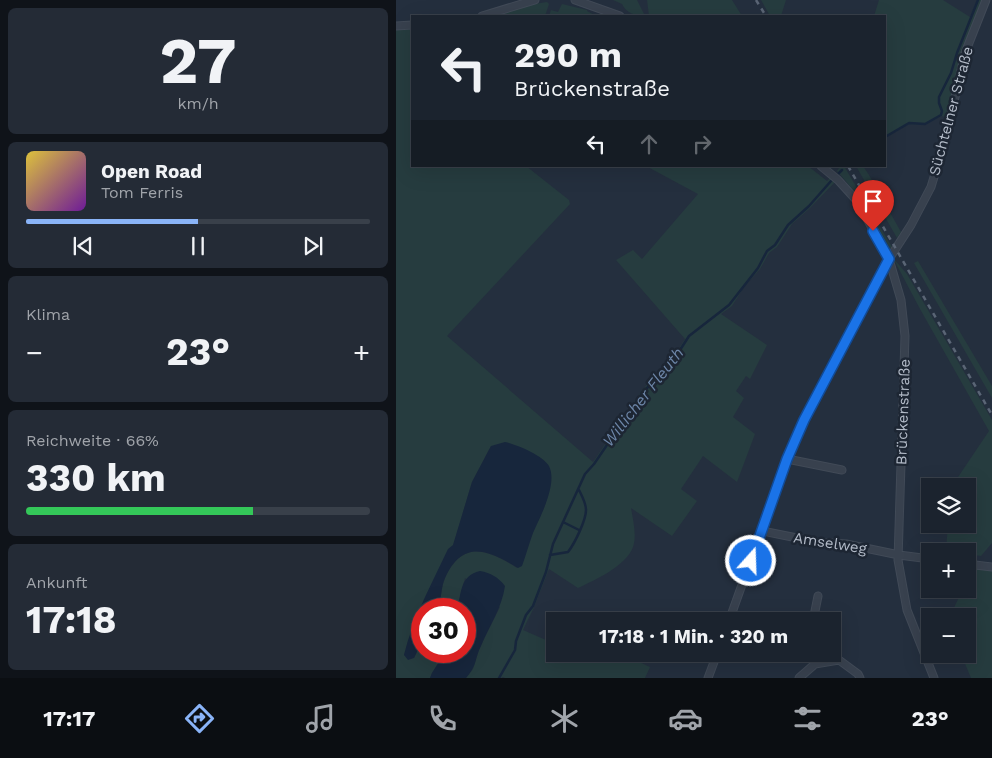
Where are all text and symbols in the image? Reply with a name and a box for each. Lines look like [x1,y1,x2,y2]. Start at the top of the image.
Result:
text: 27 [159,23,237,99]
text: 290 m [514,34,622,76]
icon: left [431,35,496,100]
street label: Süchtelner Straße [925,44,977,178]
text: Brückenstraße [514,76,670,101]
text: km/h [177,94,219,113]
icon: left [582,130,610,158]
icon: ahead [635,130,663,158]
icon: right [688,130,716,158]
text: Open Road [101,160,202,183]
pin [852,180,894,231]
text: Tom Ferris [101,183,183,202]
icon: arrive [859,187,887,215]
icon: previous [69,232,97,260]
icon: pause [184,232,212,260]
icon: next [299,232,327,260]
text: Klima [26,305,70,324]
text: 23° [166,330,230,374]
text: − [26,336,43,369]
text: + [353,336,370,369]
water label: Willicher Fleuth [598,344,688,450]
street label: Brückenstraße [892,359,914,465]
text: Reichweite · 66% [26,431,159,450]
text: 330 km [26,456,166,500]
map controls [921,478,976,663]
button: layers [921,478,976,533]
street label: Amselweg [792,528,868,558]
position arrow [724,534,776,586]
button: + [921,543,976,598]
text: Ankunft [26,573,87,592]
text: 17:18 [26,598,116,642]
speed limit sign: 30 [411,598,476,663]
button: − [921,608,976,663]
text: 17:18 · 1 Min. · 320 m [599,625,788,648]
icon: directions [182,701,217,736]
icon: music [303,701,338,736]
icon: phone [425,701,460,736]
icon: climate [547,701,582,736]
icon: car [668,701,703,736]
icon: filters [790,701,825,736]
text: 17:17 [43,706,95,731]
text: 23° [912,706,949,731]

